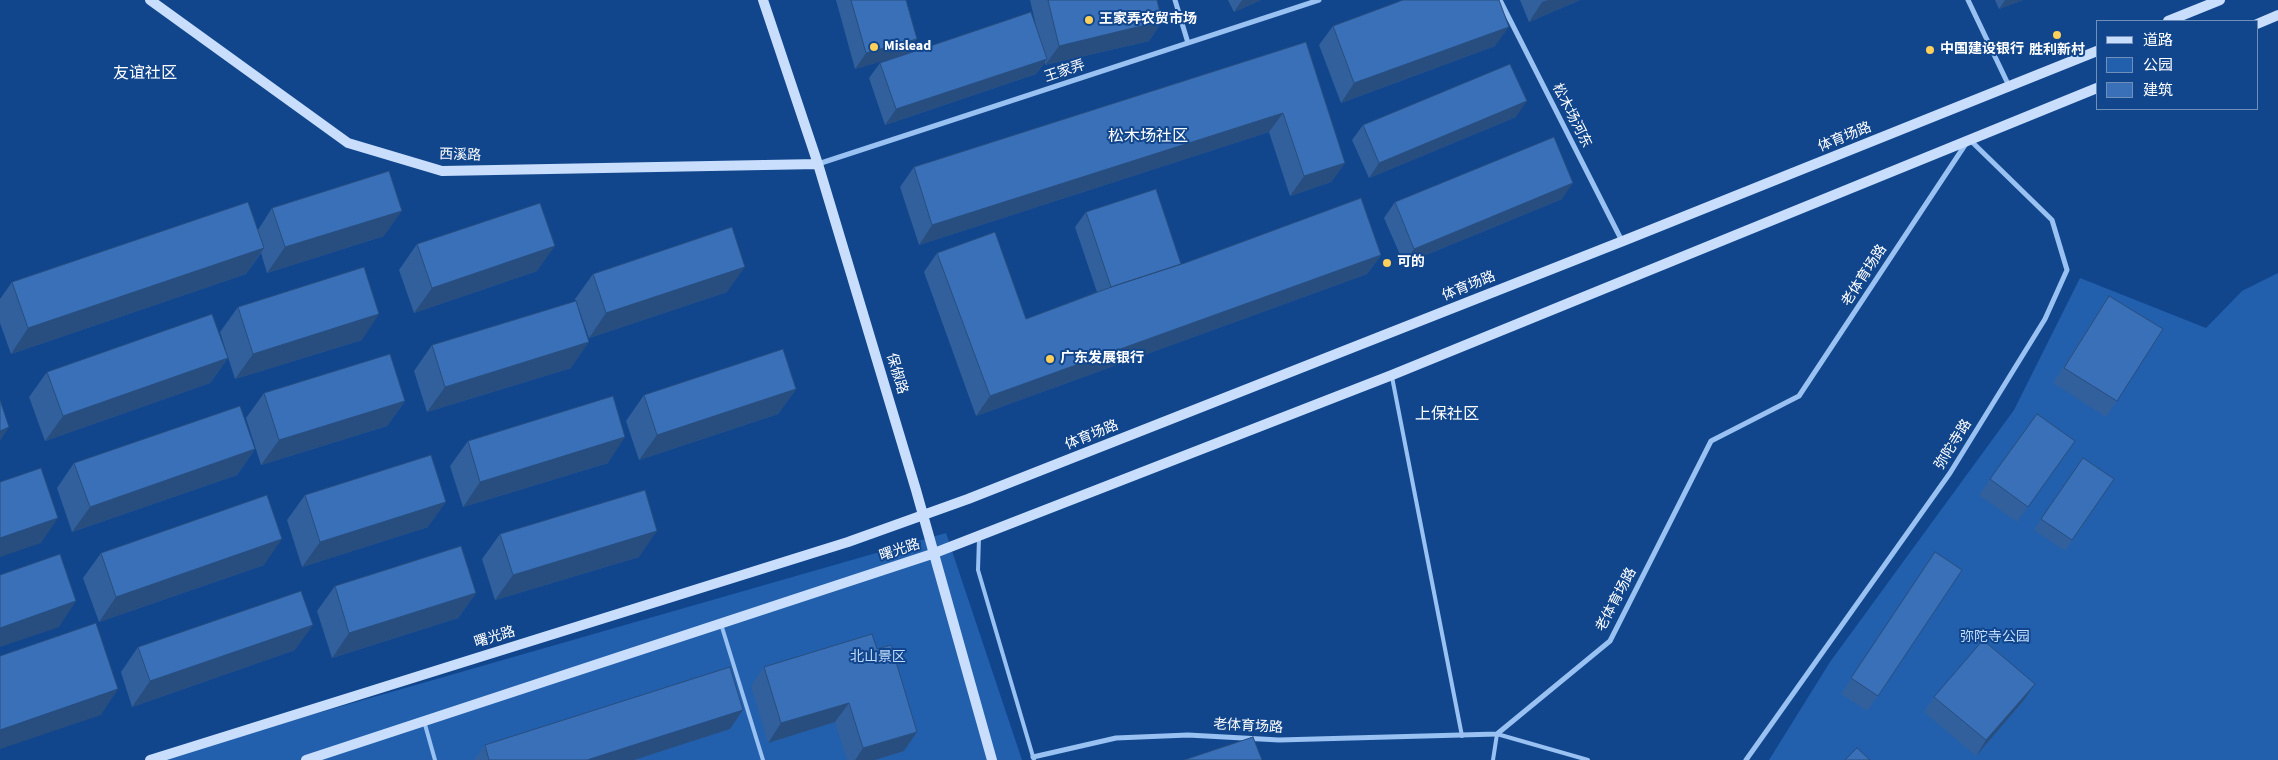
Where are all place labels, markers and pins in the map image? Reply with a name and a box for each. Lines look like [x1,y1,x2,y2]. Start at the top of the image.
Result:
place label: 王家弄农贸市场 [1099,12,1197,28]
marker: 王家弄农贸市场 [1083,14,1095,26]
marker: 胜利新村 [2051,29,2063,41]
place label: Mislead [884,39,931,55]
marker: Mislead [868,41,880,53]
place label: 中国建设银行 [1940,42,2024,58]
place label: 胜利新村 [2029,43,2085,59]
marker: 中国建设银行 [1924,44,1936,56]
place label: 可的 [1397,255,1425,271]
marker: 可的 [1381,257,1393,269]
place label: 广东发展银行 [1060,351,1144,367]
marker: 广东发展银行 [1044,353,1056,365]

